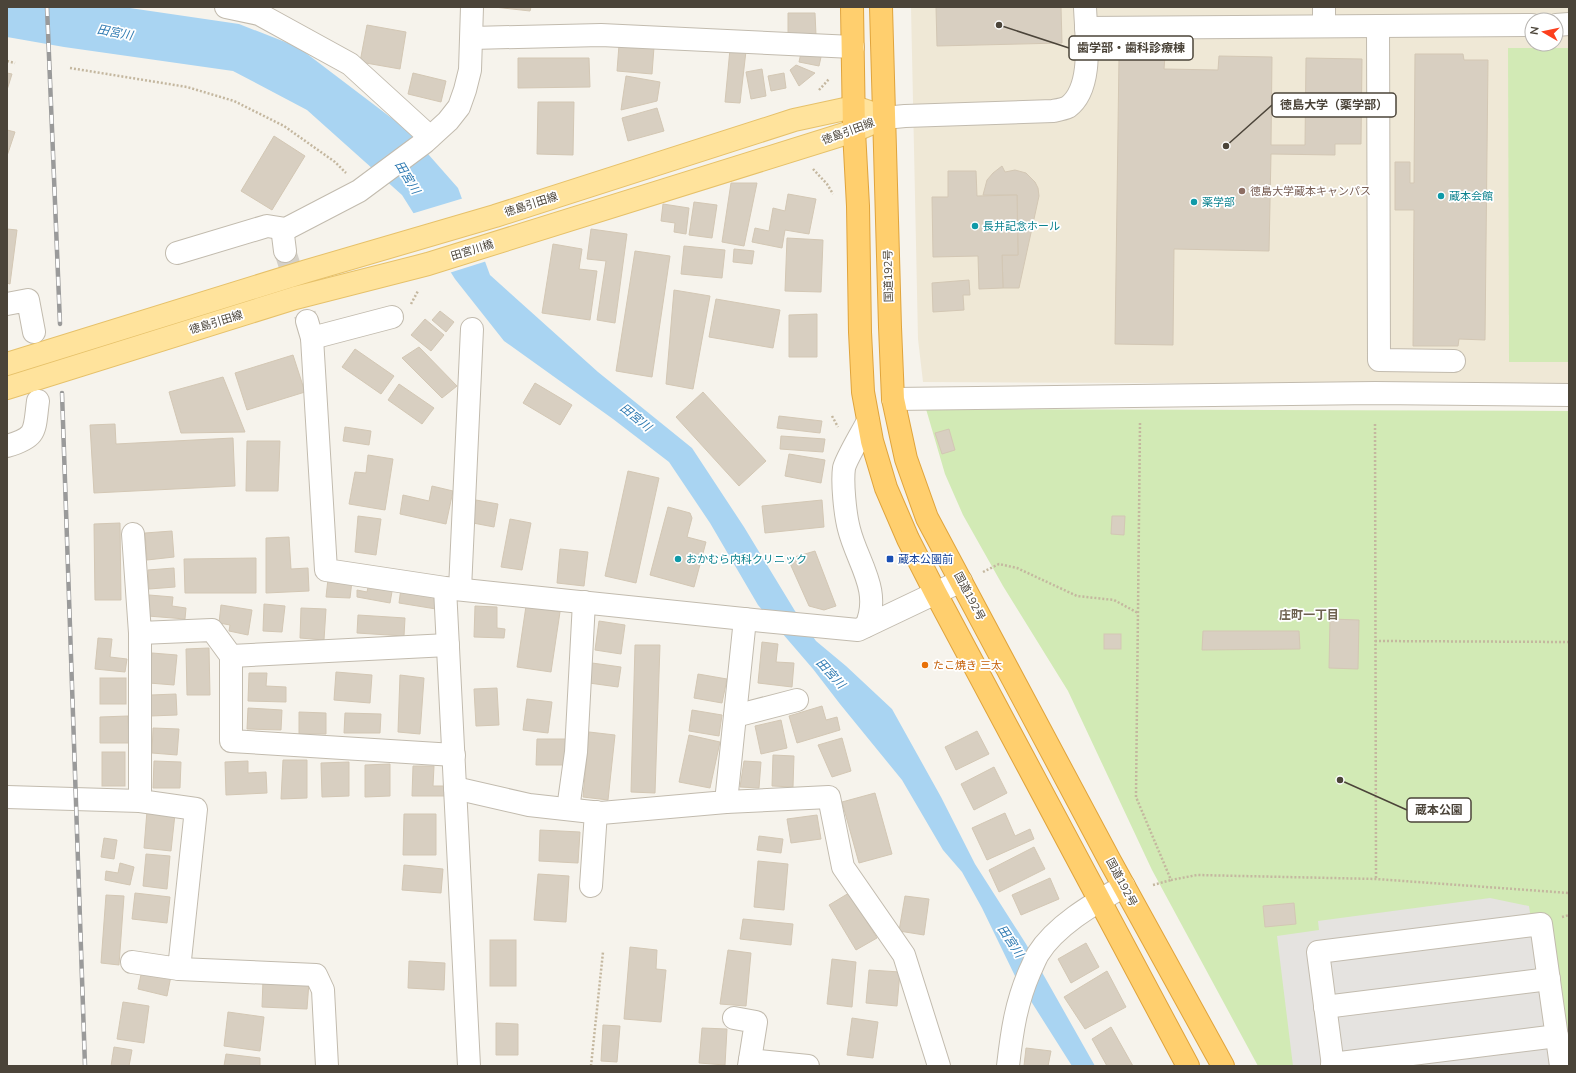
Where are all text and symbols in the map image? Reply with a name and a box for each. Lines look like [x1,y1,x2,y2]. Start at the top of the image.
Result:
north arrow [1524,12,1564,52]
water label: 田宮川 [96,21,136,43]
text: N [1527,25,1542,36]
callout: 歯学部・歯科診療棟 [1069,36,1193,60]
text: 歯学部・歯科診療棟 [1077,40,1185,55]
callout: 徳島大学（薬学部） [1272,93,1396,117]
text: 徳島大学（薬学部） [1280,97,1388,112]
street label: 徳島引田線 [820,115,876,147]
water label: 田宮川 [392,158,425,198]
place label: 徳島大学蔵本キャンパス [1250,184,1371,198]
marker: 徳島大学蔵本キャンパス [1237,186,1247,196]
street label: 徳島引田線 [503,189,559,219]
place label: 蔵本会館 [1449,189,1493,203]
marker: 蔵本会館 [1436,191,1446,201]
place label: 薬学部 [1202,195,1235,209]
marker: 薬学部 [1189,197,1199,207]
place label: 長井記念ホール [983,219,1060,233]
marker: 長井記念ホール [970,221,980,231]
street label: 田宮川橋 [449,237,495,263]
street label: 国道192号 [881,249,895,303]
street label: 徳島引田線 [188,307,244,337]
water label: 田宮川 [617,400,656,435]
place label: おかむら内科クリニック [686,552,807,566]
place label: 蔵本公園前 [898,552,953,566]
marker: おかむら内科クリニック [673,554,683,564]
marker: 蔵本公園前 [885,554,895,564]
street label: 国道192号 [951,569,989,623]
district label: 庄町一丁目 [1279,607,1339,622]
water label: 田宮川 [813,655,850,693]
place label: たこ焼き 三太 [933,658,1002,672]
marker: たこ焼き 三太 [920,660,930,670]
callout: 蔵本公園 [1407,798,1471,822]
text: 蔵本公園 [1415,802,1463,817]
street label: 国道192号 [1103,855,1141,909]
water label: 田宮川 [995,922,1028,962]

